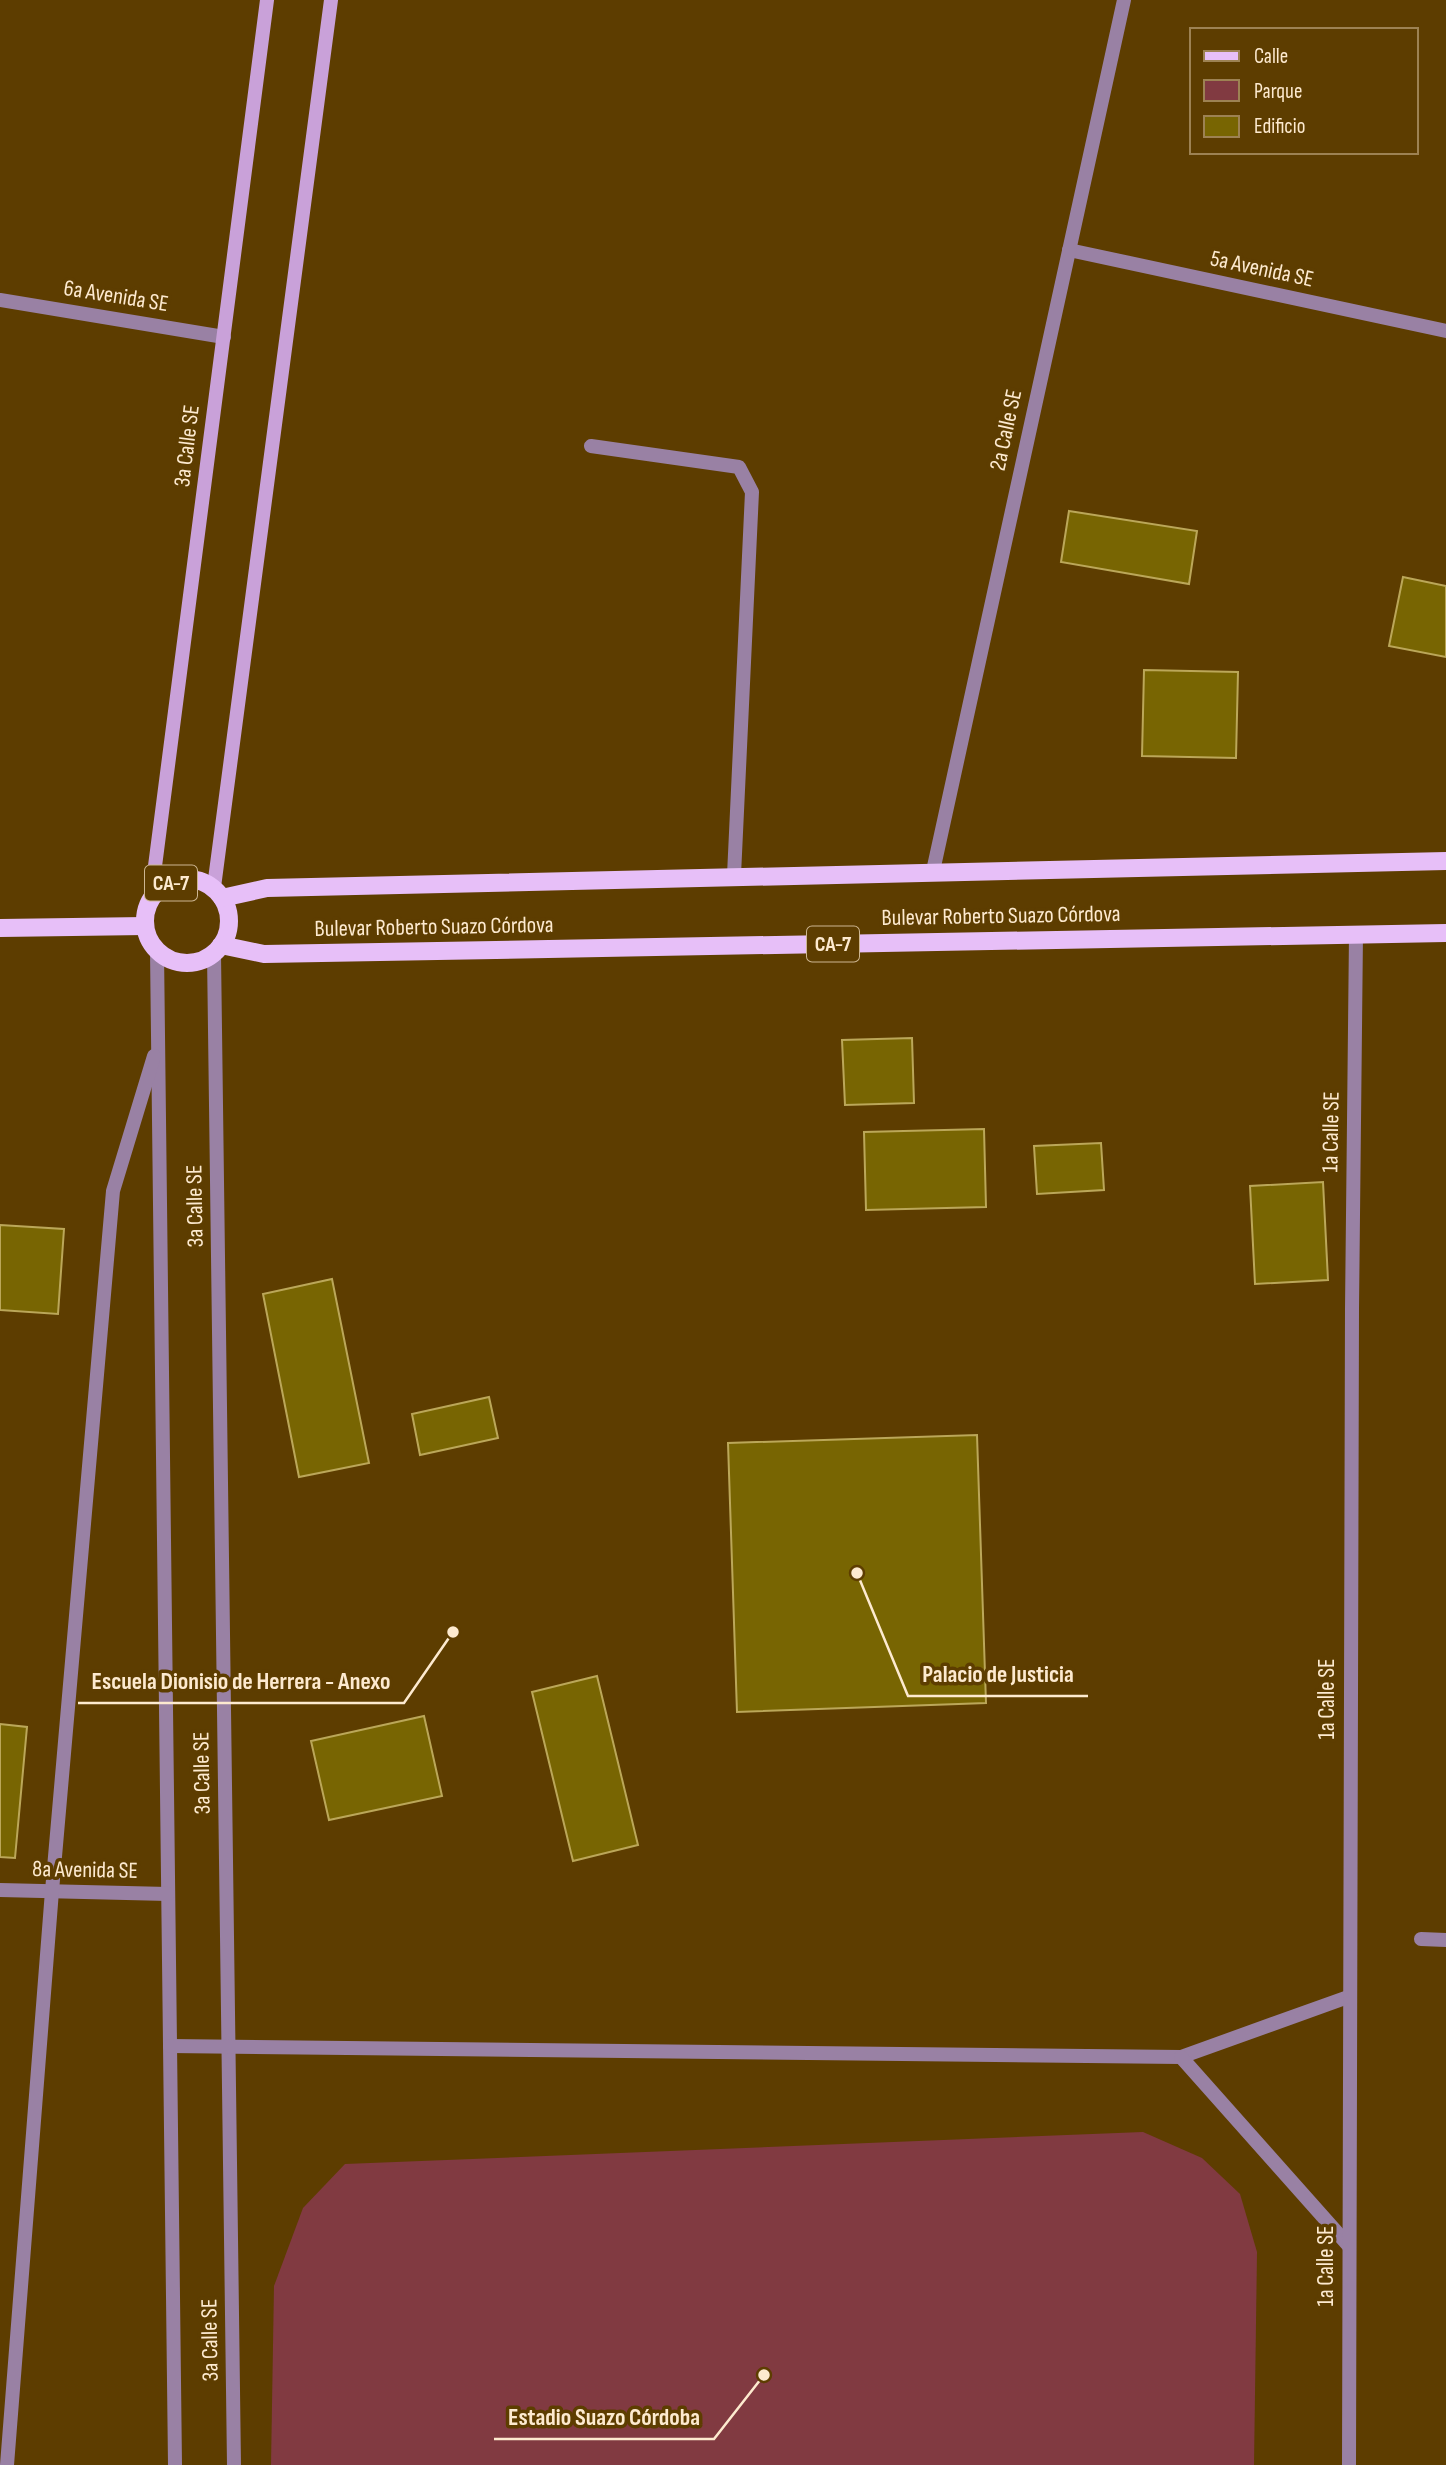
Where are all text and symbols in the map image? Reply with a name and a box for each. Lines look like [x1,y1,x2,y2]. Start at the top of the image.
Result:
legend [1190,28,1418,154]
text: Calle [1254,44,1288,69]
text: Parque [1254,79,1302,104]
text: Edificio [1254,114,1305,139]
street label: 5a Avenida SE [1208,244,1316,294]
street label: 6a Avenida SE [62,274,170,318]
street label: 2a Calle SE [984,387,1028,473]
street label: 3a Calle SE [168,403,206,489]
road number: CA-7 [145,866,197,900]
street label: Bulevar Roberto Suazo Córdova [881,900,1121,932]
street label: Bulevar Roberto Suazo Córdova [314,911,554,943]
road number: CA-7 [807,926,859,962]
street label: 1a Calle SE [1316,1091,1346,1173]
street label: 3a Calle SE [180,1164,210,1248]
callout: Palacio de Justicia [908,1651,1088,1696]
callout: Escuela Dionisio de Herrera - Anexo [78,1658,404,1703]
street label: 1a Calle SE [1313,1658,1341,1740]
text: Palacio de Justicia [922,1660,1074,1689]
text: Escuela Dionisio de Herrera - Anexo [92,1667,390,1696]
street label: 3a Calle SE [187,1731,217,1815]
street label: 8a Avenida SE [32,1855,138,1885]
street label: 1a Calle SE [1312,2225,1340,2307]
street label: 3a Calle SE [195,2298,225,2382]
callout: Estadio Suazo Córdoba [494,2394,714,2439]
text: Estadio Suazo Córdoba [508,2403,700,2432]

